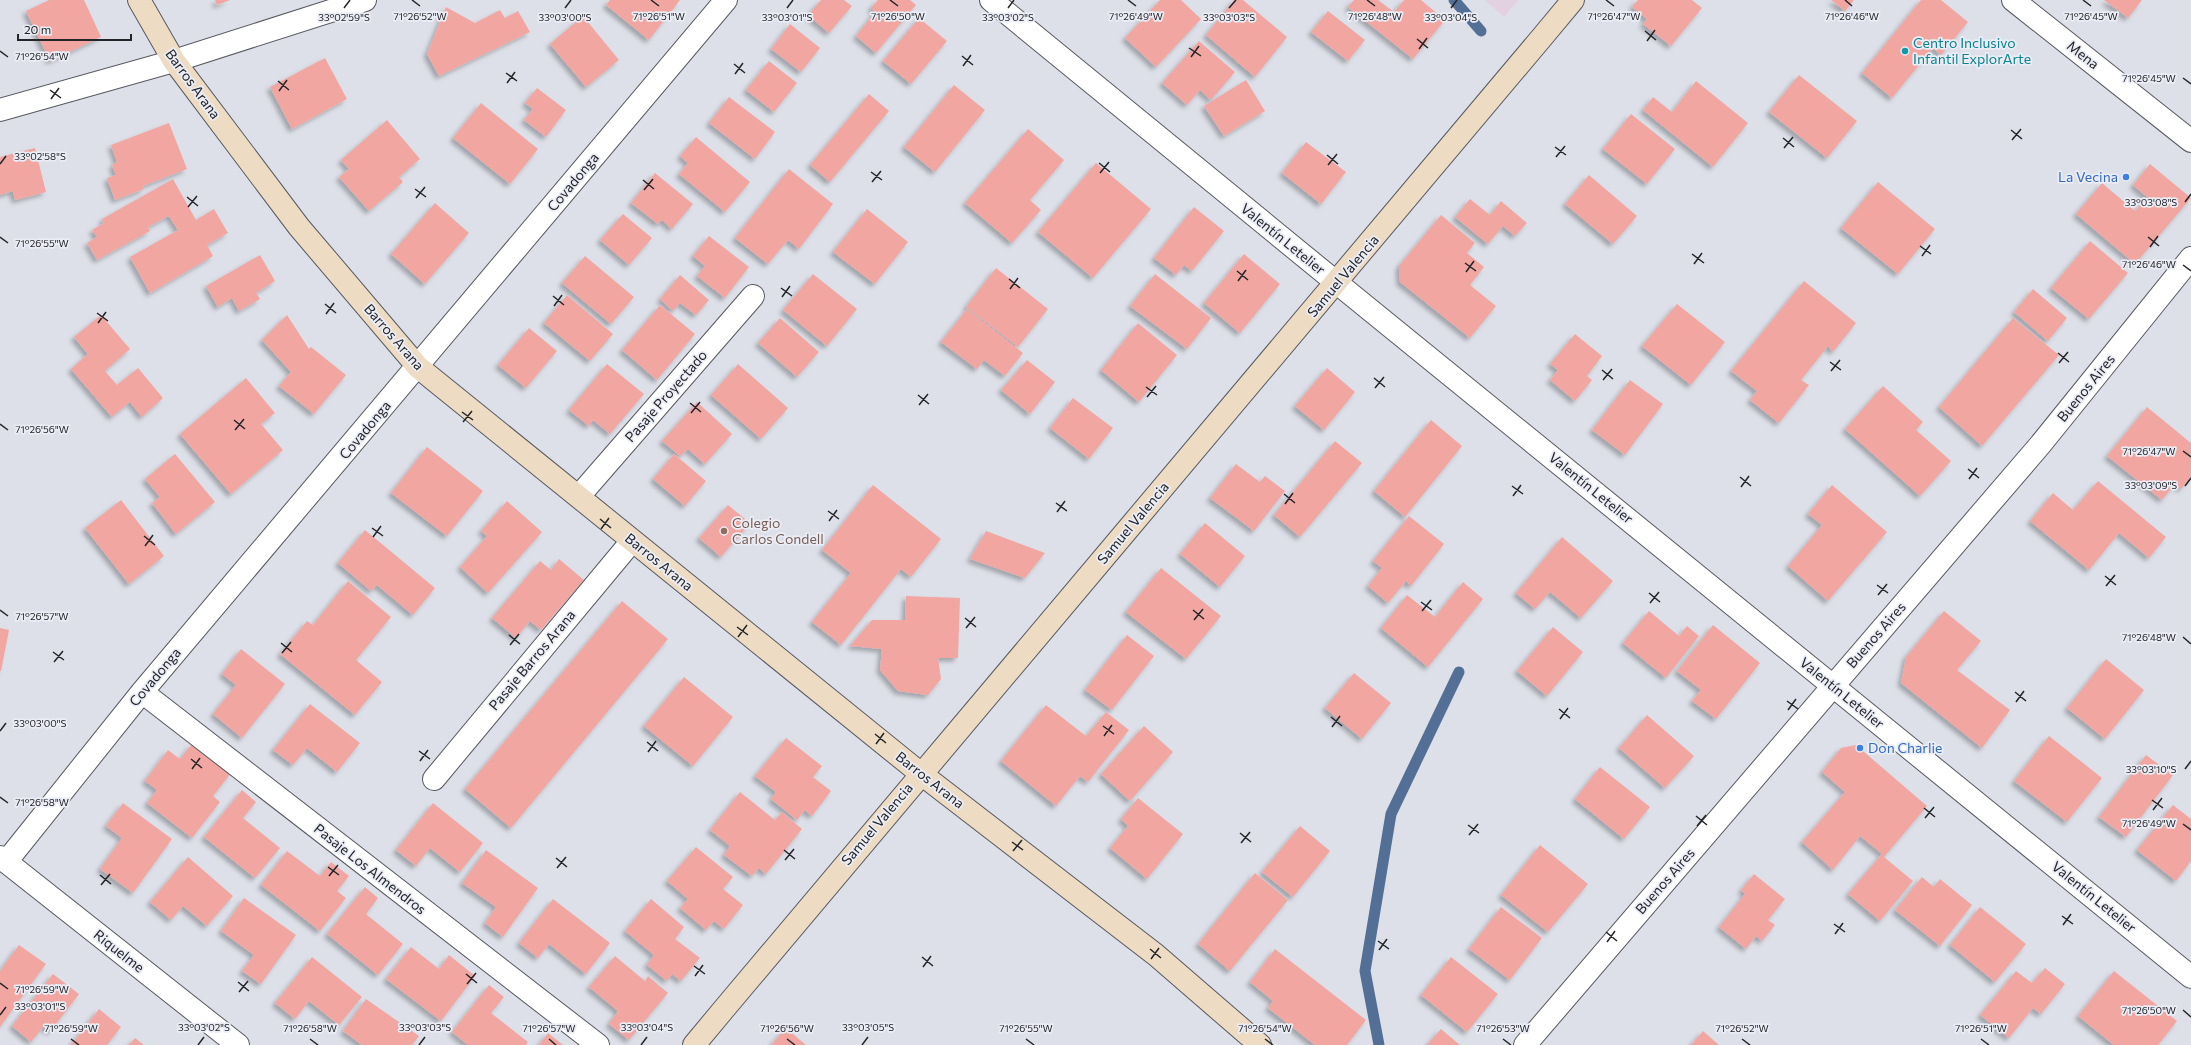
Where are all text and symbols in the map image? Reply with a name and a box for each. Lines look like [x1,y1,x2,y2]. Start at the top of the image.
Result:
text: 71°26'52"W [393,10,447,22]
text: 71°26'51"W [633,10,685,22]
text: 71°26'50"W [871,10,925,22]
text: 71°26'49"W [1109,10,1163,22]
text: 71°26'48"W [1348,10,1402,22]
text: 71°26'47"W [1588,10,1640,22]
text: 71°26'46"W [1825,10,1879,22]
text: 71°26'45"W [2064,10,2118,22]
text: 33°02'59"S [318,11,370,23]
text: 33°03'00"S [539,11,592,23]
text: 33°03'01"S [762,11,812,23]
text: 33°03'02"S [982,11,1034,23]
text: 33°03'03"S [1203,11,1255,23]
text: 33°03'04"S [1425,11,1477,23]
scale bar [18,16,131,42]
text: 20 m [24,22,51,36]
place label: Centro Inclusivo Infantil ExplorArte [1913,34,2031,67]
street label: Mena [2064,37,2103,72]
street label: Barros Arana [162,45,224,122]
marker: Centro Inclusivo Infantil ExplorArte [1900,46,1910,56]
text: 71°26'54"W [15,50,69,62]
text: 71°26'45"W [2122,72,2176,84]
street label: Covadonga [543,149,602,214]
text: 33°02'58"S [14,150,66,162]
place label: La Vecina [2058,168,2118,185]
marker: La Vecina [2121,172,2131,182]
text: 33°03'08"S [2125,196,2177,208]
street label: Valentín Letelier [1238,199,1329,278]
street label: Samuel Valencia [1303,231,1382,320]
text: 71°26'55"W [15,237,69,249]
text: 71°26'46"W [2122,258,2176,270]
street label: Barros Arana [361,300,428,373]
street label: Pasaje Proyectado [621,346,710,445]
street label: Buenos Aires [2053,351,2118,425]
street label: Covadonga [335,397,394,462]
text: 71°26'56"W [15,423,69,435]
text: 71°26'47"W [2123,445,2175,457]
street label: Valentín Letelier [1546,448,1637,527]
street label: Samuel Valencia [1093,478,1172,567]
text: 33°03'09"S [2125,479,2177,491]
place label: Colegio Carlos Condell [732,514,824,547]
marker: Colegio Carlos Condell [719,526,729,536]
street label: Barros Arana [622,529,697,594]
street label: Buenos Aires [1842,598,1909,671]
street label: Pasaje Barros Arana [485,606,579,713]
text: 71°26'57"W [16,610,68,622]
text: 71°26'48"W [2122,631,2176,643]
street label: Covadonga [125,644,184,709]
street label: Valentín Letelier [1797,653,1888,732]
text: 33°03'00"S [14,717,67,729]
place label: Don Charlie [1868,739,1942,756]
marker: Don Charlie [1855,743,1865,753]
street label: Barros Arana [893,748,968,812]
text: 33°03'10"S [2126,763,2176,775]
street label: Samuel Valencia [837,779,916,868]
text: 71°26'58"W [15,796,69,808]
text: 71°26'49"W [2122,817,2176,829]
street label: Pasaje Los Almendros [311,820,430,918]
street label: Buenos Aires [1631,844,1698,917]
street label: Valentín Letelier [2049,857,2140,936]
street label: Riquelme [91,926,148,976]
text: 71°26'59"W [15,983,69,995]
text: 33°03'01"S [15,1000,65,1012]
text: 71°26'50"W [2122,1004,2176,1016]
text: 33°03'02"S [178,1021,230,1033]
text: 33°03'03"S [399,1021,451,1033]
text: 33°03'04"S [621,1021,673,1033]
text: 33°03'05"S [842,1021,894,1033]
text: 71°26'59"W [44,1022,98,1034]
text: 71°26'58"W [283,1022,337,1034]
text: 71°26'57"W [523,1022,575,1034]
text: 71°26'56"W [760,1022,814,1034]
text: 71°26'55"W [999,1022,1053,1034]
text: 71°26'54"W [1238,1022,1292,1034]
text: 71°26'53"W [1476,1022,1530,1034]
text: 71°26'52"W [1715,1022,1769,1034]
text: 71°26'51"W [1955,1022,2007,1034]

